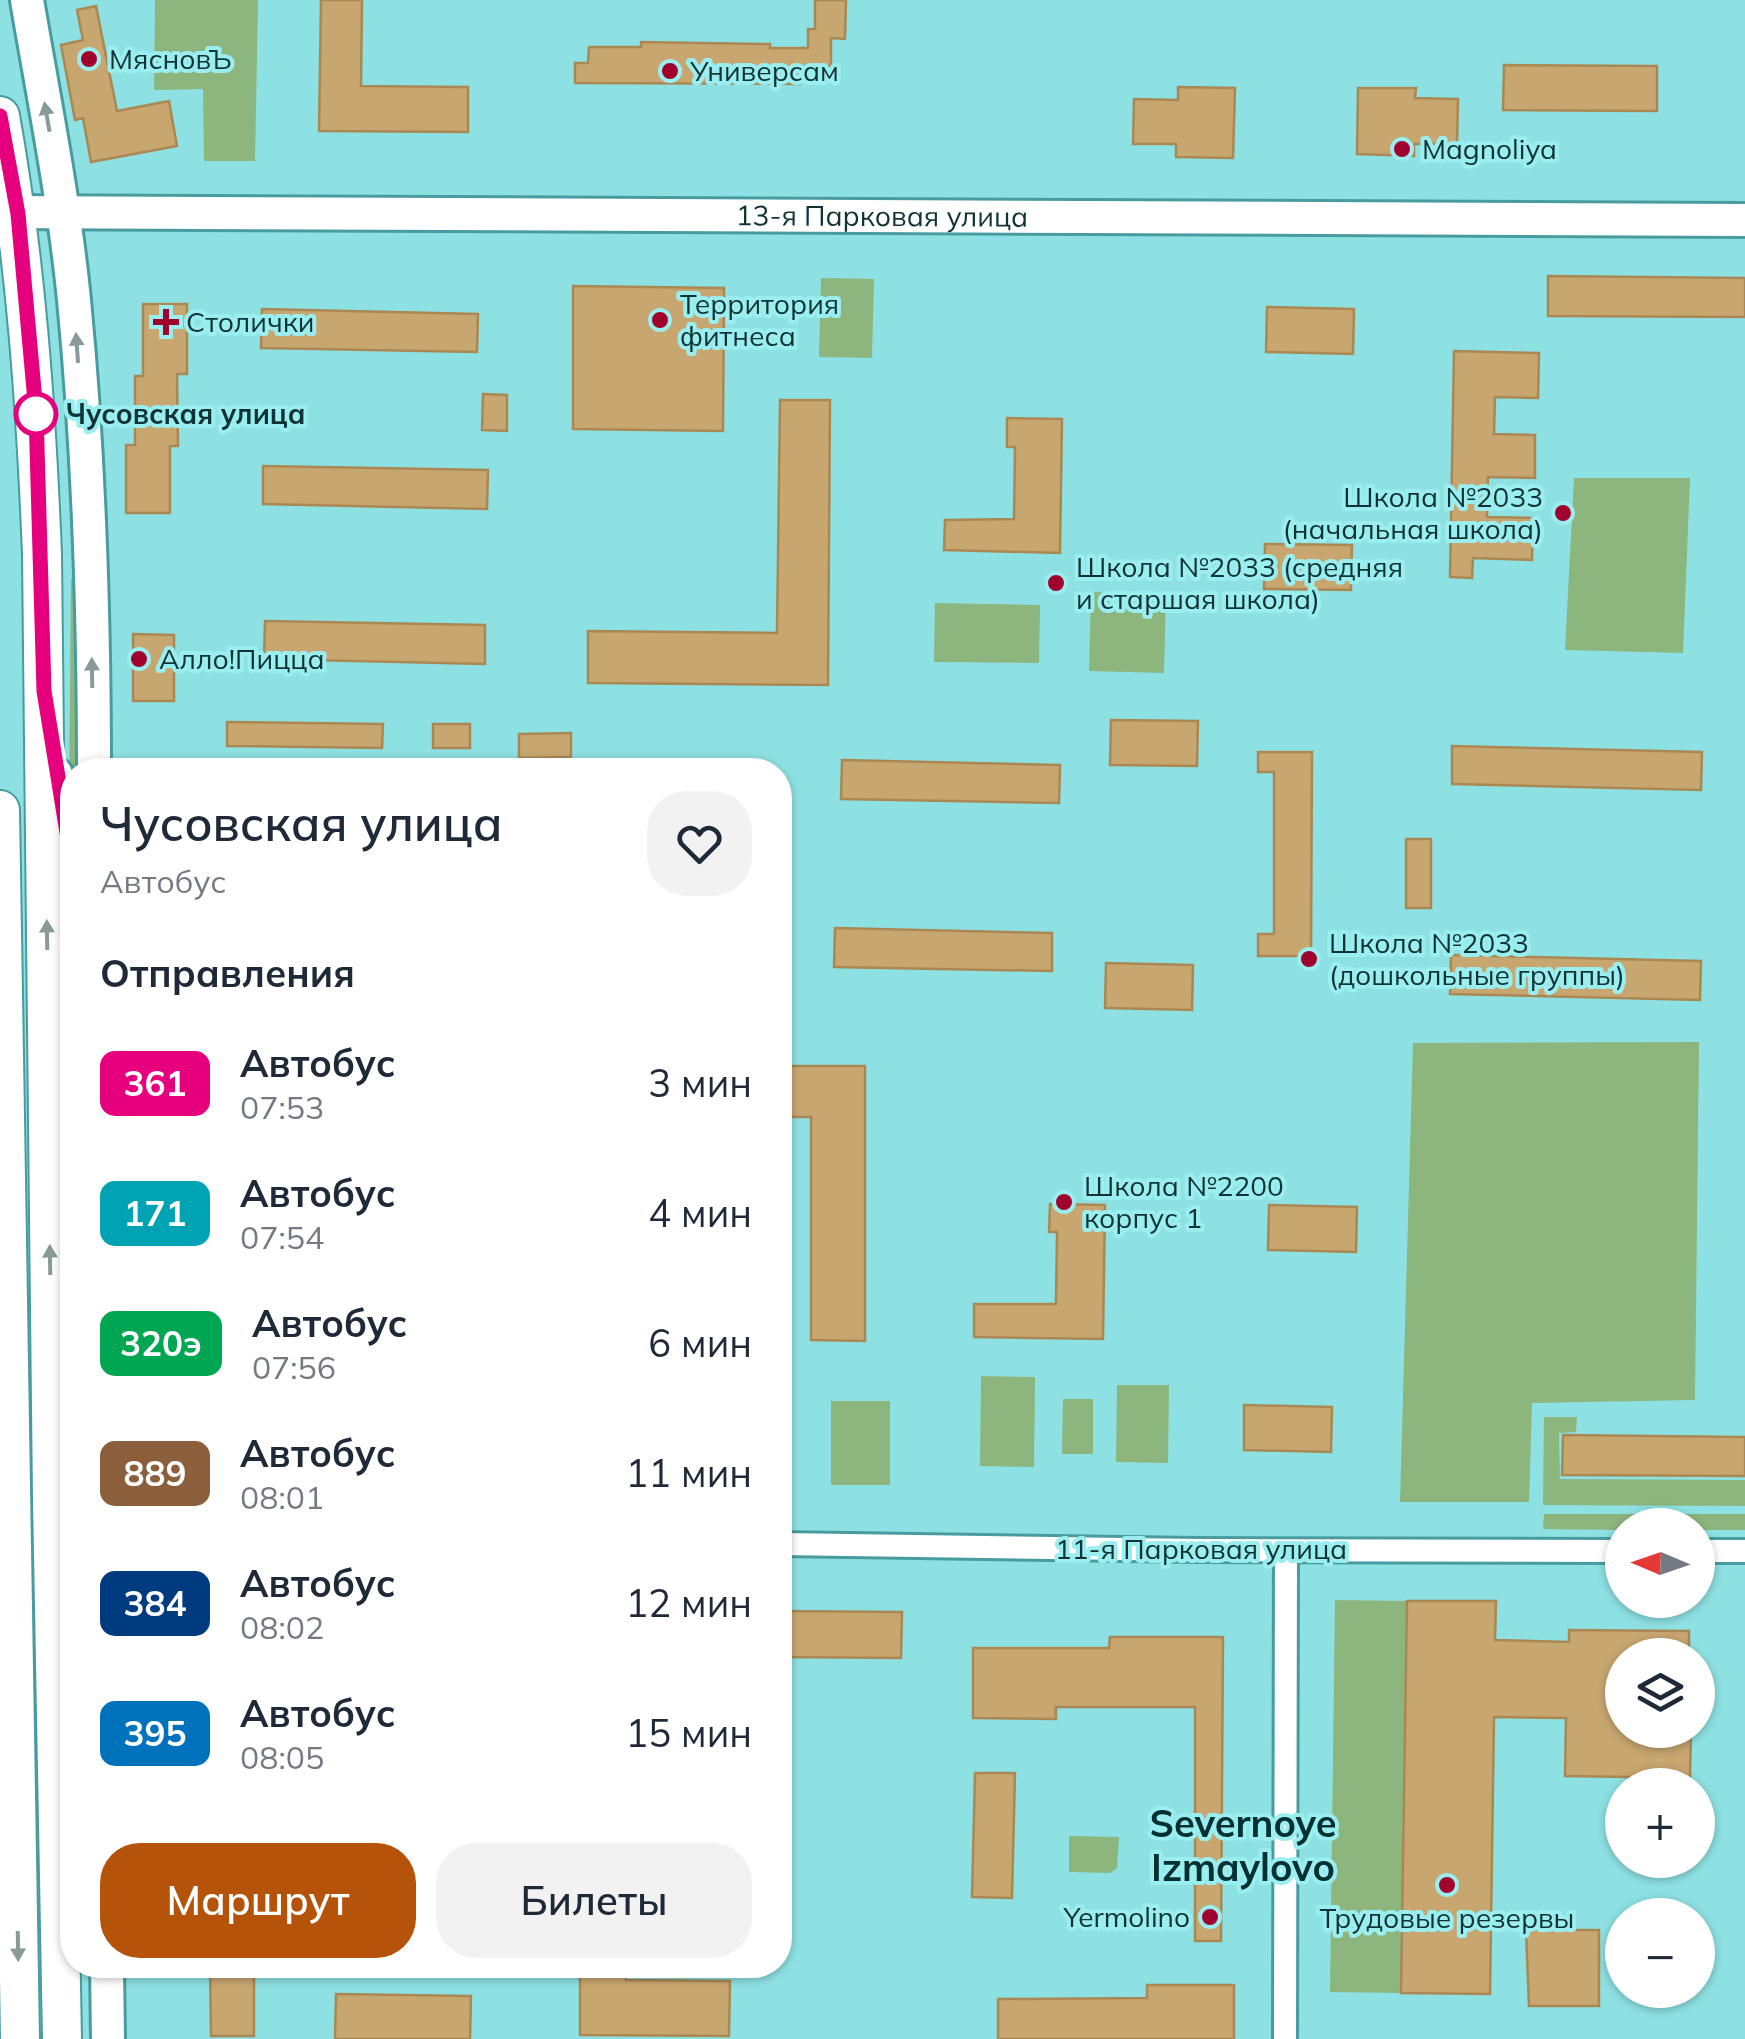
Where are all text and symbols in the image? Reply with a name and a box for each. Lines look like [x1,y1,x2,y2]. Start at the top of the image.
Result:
place label: МясновЪ [109,41,232,76]
marker: МясновЪ [78,48,100,70]
place label: Универсам [689,53,839,88]
marker: Универсам [659,60,681,82]
one-way arrow [39,101,54,132]
place label: Magnoliya [1422,131,1557,166]
marker: Magnoliya [1391,138,1413,160]
street label: 13-я Парковая улица [736,197,1028,234]
place label: Территория фитнеса [680,286,839,353]
place label: Столички [186,304,314,339]
marker: Территория фитнеса [649,309,671,331]
marker: Столички [155,311,177,333]
one-way arrow [69,331,85,363]
marker: Чусовская улица [15,393,57,435]
place label: Чусовская улица [66,396,305,431]
place label: Школа №2033 (начальная школа) [1283,479,1543,546]
marker: Школа №2033 (начальная школа) [1552,502,1574,524]
place label: Школа №2033 (средняя и старшая школа) [1076,549,1403,616]
marker: Школа №2033 (средняя и старшая школа) [1045,572,1067,594]
place label: Алло!Пицца [159,641,324,676]
marker: Алло!Пицца [128,648,150,670]
one-way arrow [84,656,100,688]
button: heart [647,791,752,896]
text: Чусовская улица [100,793,502,853]
text: Автобус [100,861,226,901]
one-way arrow [39,919,55,951]
place label: Школа №2033 (дошкольные группы) [1329,925,1625,992]
marker: Школа №2033 (дошкольные группы) [1298,948,1320,970]
text: Отправления [100,949,355,997]
text: Автобус [240,1039,395,1087]
text: 3 мин [648,1059,752,1107]
text: 361 [123,1061,187,1105]
text: 07:53 [240,1087,324,1127]
place label: Школа №2200 корпус 1 [1084,1168,1284,1235]
text: Автобус [240,1169,395,1217]
text: 4 мин [648,1189,752,1237]
text: 171 [123,1191,187,1235]
marker: Школа №2200 корпус 1 [1053,1191,1075,1213]
text: 07:54 [240,1217,324,1257]
one-way arrow [42,1244,58,1276]
text: Автобус [252,1299,407,1347]
text: 6 мин [648,1319,752,1367]
text: 320э [120,1321,202,1365]
text: 07:56 [252,1347,336,1387]
text: Автобус [240,1429,395,1477]
text: 11 мин [626,1449,752,1497]
text: 889 [123,1451,187,1495]
text: 08:01 [240,1477,324,1517]
north arrow [1605,1508,1715,1618]
map controls [1605,1508,1715,2008]
street label: 11-я Парковая улица [1055,1531,1347,1566]
text: Автобус [240,1559,395,1607]
text: 12 мин [626,1579,752,1627]
text: 384 [123,1581,187,1625]
text: 08:02 [240,1607,324,1647]
button: layers [1605,1638,1715,1748]
text: Автобус [240,1689,395,1737]
text: 15 мин [626,1709,752,1757]
text: 395 [123,1711,187,1755]
text: 08:05 [240,1737,324,1777]
button: + [1605,1768,1715,1878]
district label: Severnoye Izmaylovo [1149,1799,1337,1891]
button: Маршрут [100,1843,416,1958]
button: Билеты [436,1843,752,1958]
marker: Трудовые резервы [1436,1874,1458,1896]
button: − [1605,1898,1715,2008]
place label: Yermolino [1063,1899,1190,1934]
place label: Трудовые резервы [1320,1900,1574,1935]
marker: Yermolino [1199,1906,1221,1928]
one-way arrow [11,1930,27,1962]

